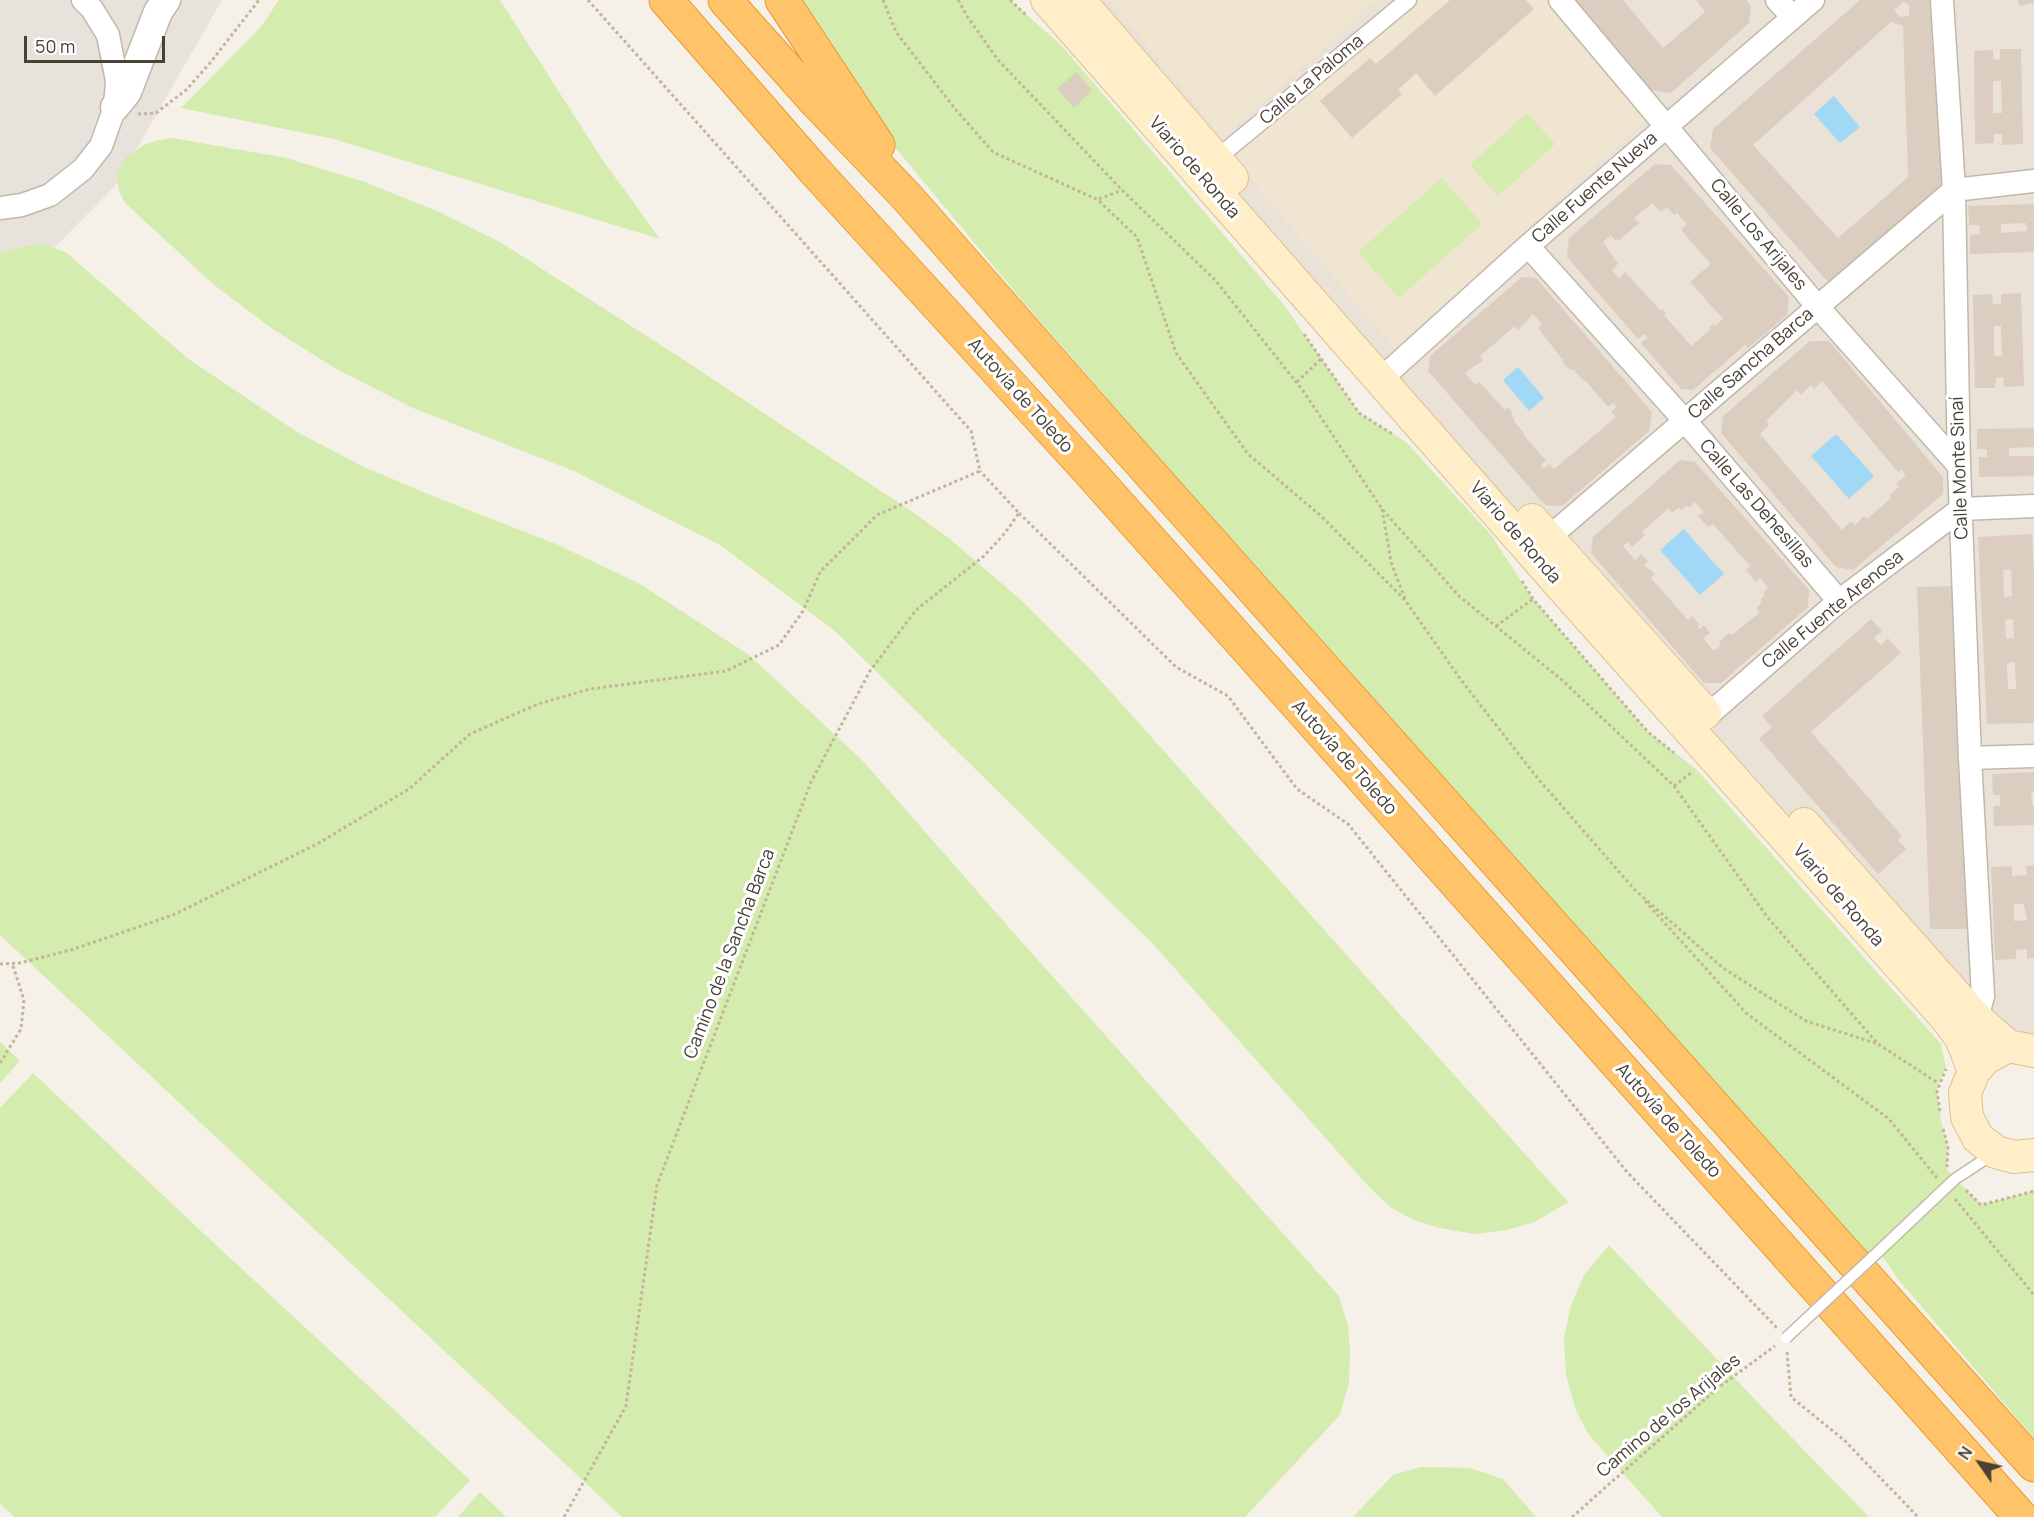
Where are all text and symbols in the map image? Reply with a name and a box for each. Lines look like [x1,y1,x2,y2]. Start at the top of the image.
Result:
scale bar [27,24,168,62]
street label: Calle La Paloma [1256,30,1368,130]
text: 50 m [35,34,75,58]
street label: Viario de Ronda [1144,113,1244,223]
street label: Calle Fuente Nueva [1528,128,1662,248]
street label: Calle Los Arijales [1705,175,1811,295]
street label: Calle Sancha Barca [1684,304,1818,424]
street label: Autovía de Toledo [963,334,1077,458]
street label: Calle Monte Sinaí [1947,396,1973,540]
street label: Calle Las Dehesillas [1694,435,1818,573]
street label: Viario de Ronda [1465,478,1565,588]
street label: Calle Fuente Arenosa [1758,546,1908,674]
street label: Autovía de Toledo [1287,696,1401,820]
street label: Viario de Ronda [1788,841,1888,951]
street label: Camino de la Sancha Barca [680,846,780,1062]
street label: Autovía de Toledo [1611,1059,1725,1183]
street label: Camino de los Arijales [1593,1350,1745,1482]
north arrow [1950,1433,2010,1493]
text: N [1953,1442,1977,1464]

